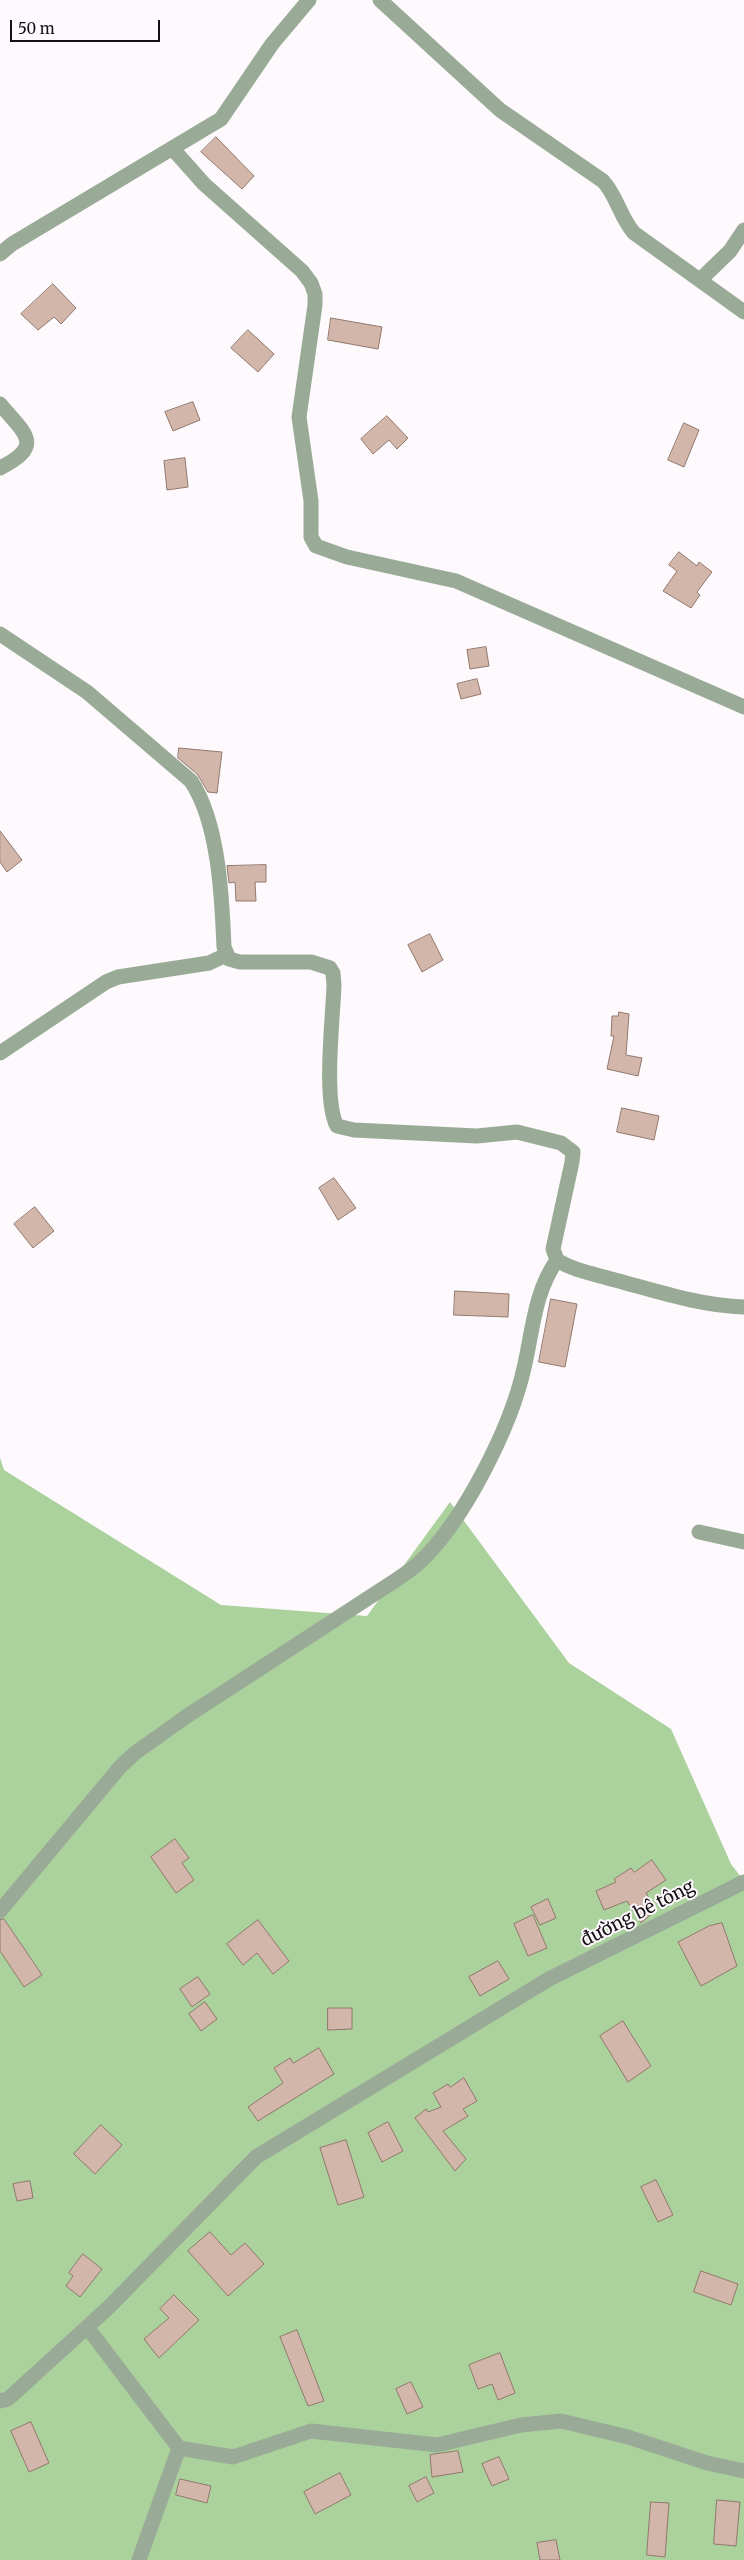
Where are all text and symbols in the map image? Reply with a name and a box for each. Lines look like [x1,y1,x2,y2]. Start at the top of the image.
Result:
scale bar [12,10,162,42]
text: 50 m [18,19,55,38]
street label: đường bê tông [578,1876,698,1952]

